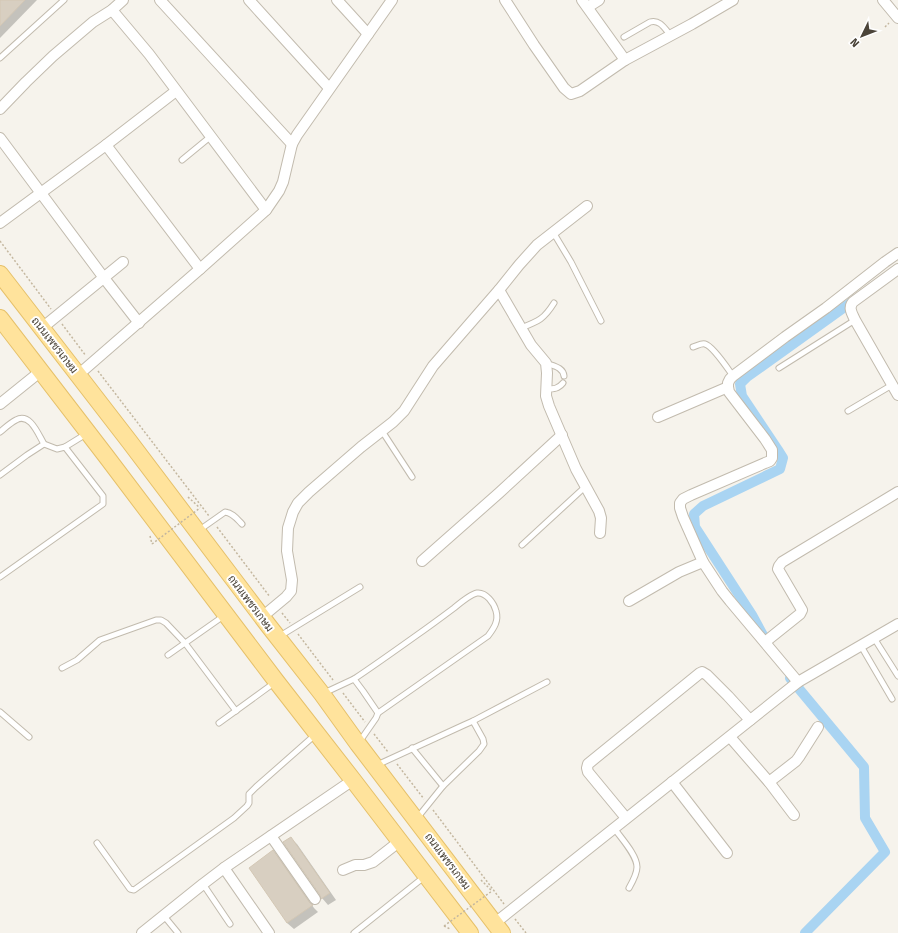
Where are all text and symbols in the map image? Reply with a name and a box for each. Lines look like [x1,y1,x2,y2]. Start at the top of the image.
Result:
north arrow [842,16,882,56]
text: N [848,35,862,50]
street label: ถนนเพชรเกษม [29,315,81,376]
street label: ถนนเพชรเกษม [225,572,276,634]
street label: ถนนเพชรเกษม [422,830,473,892]

